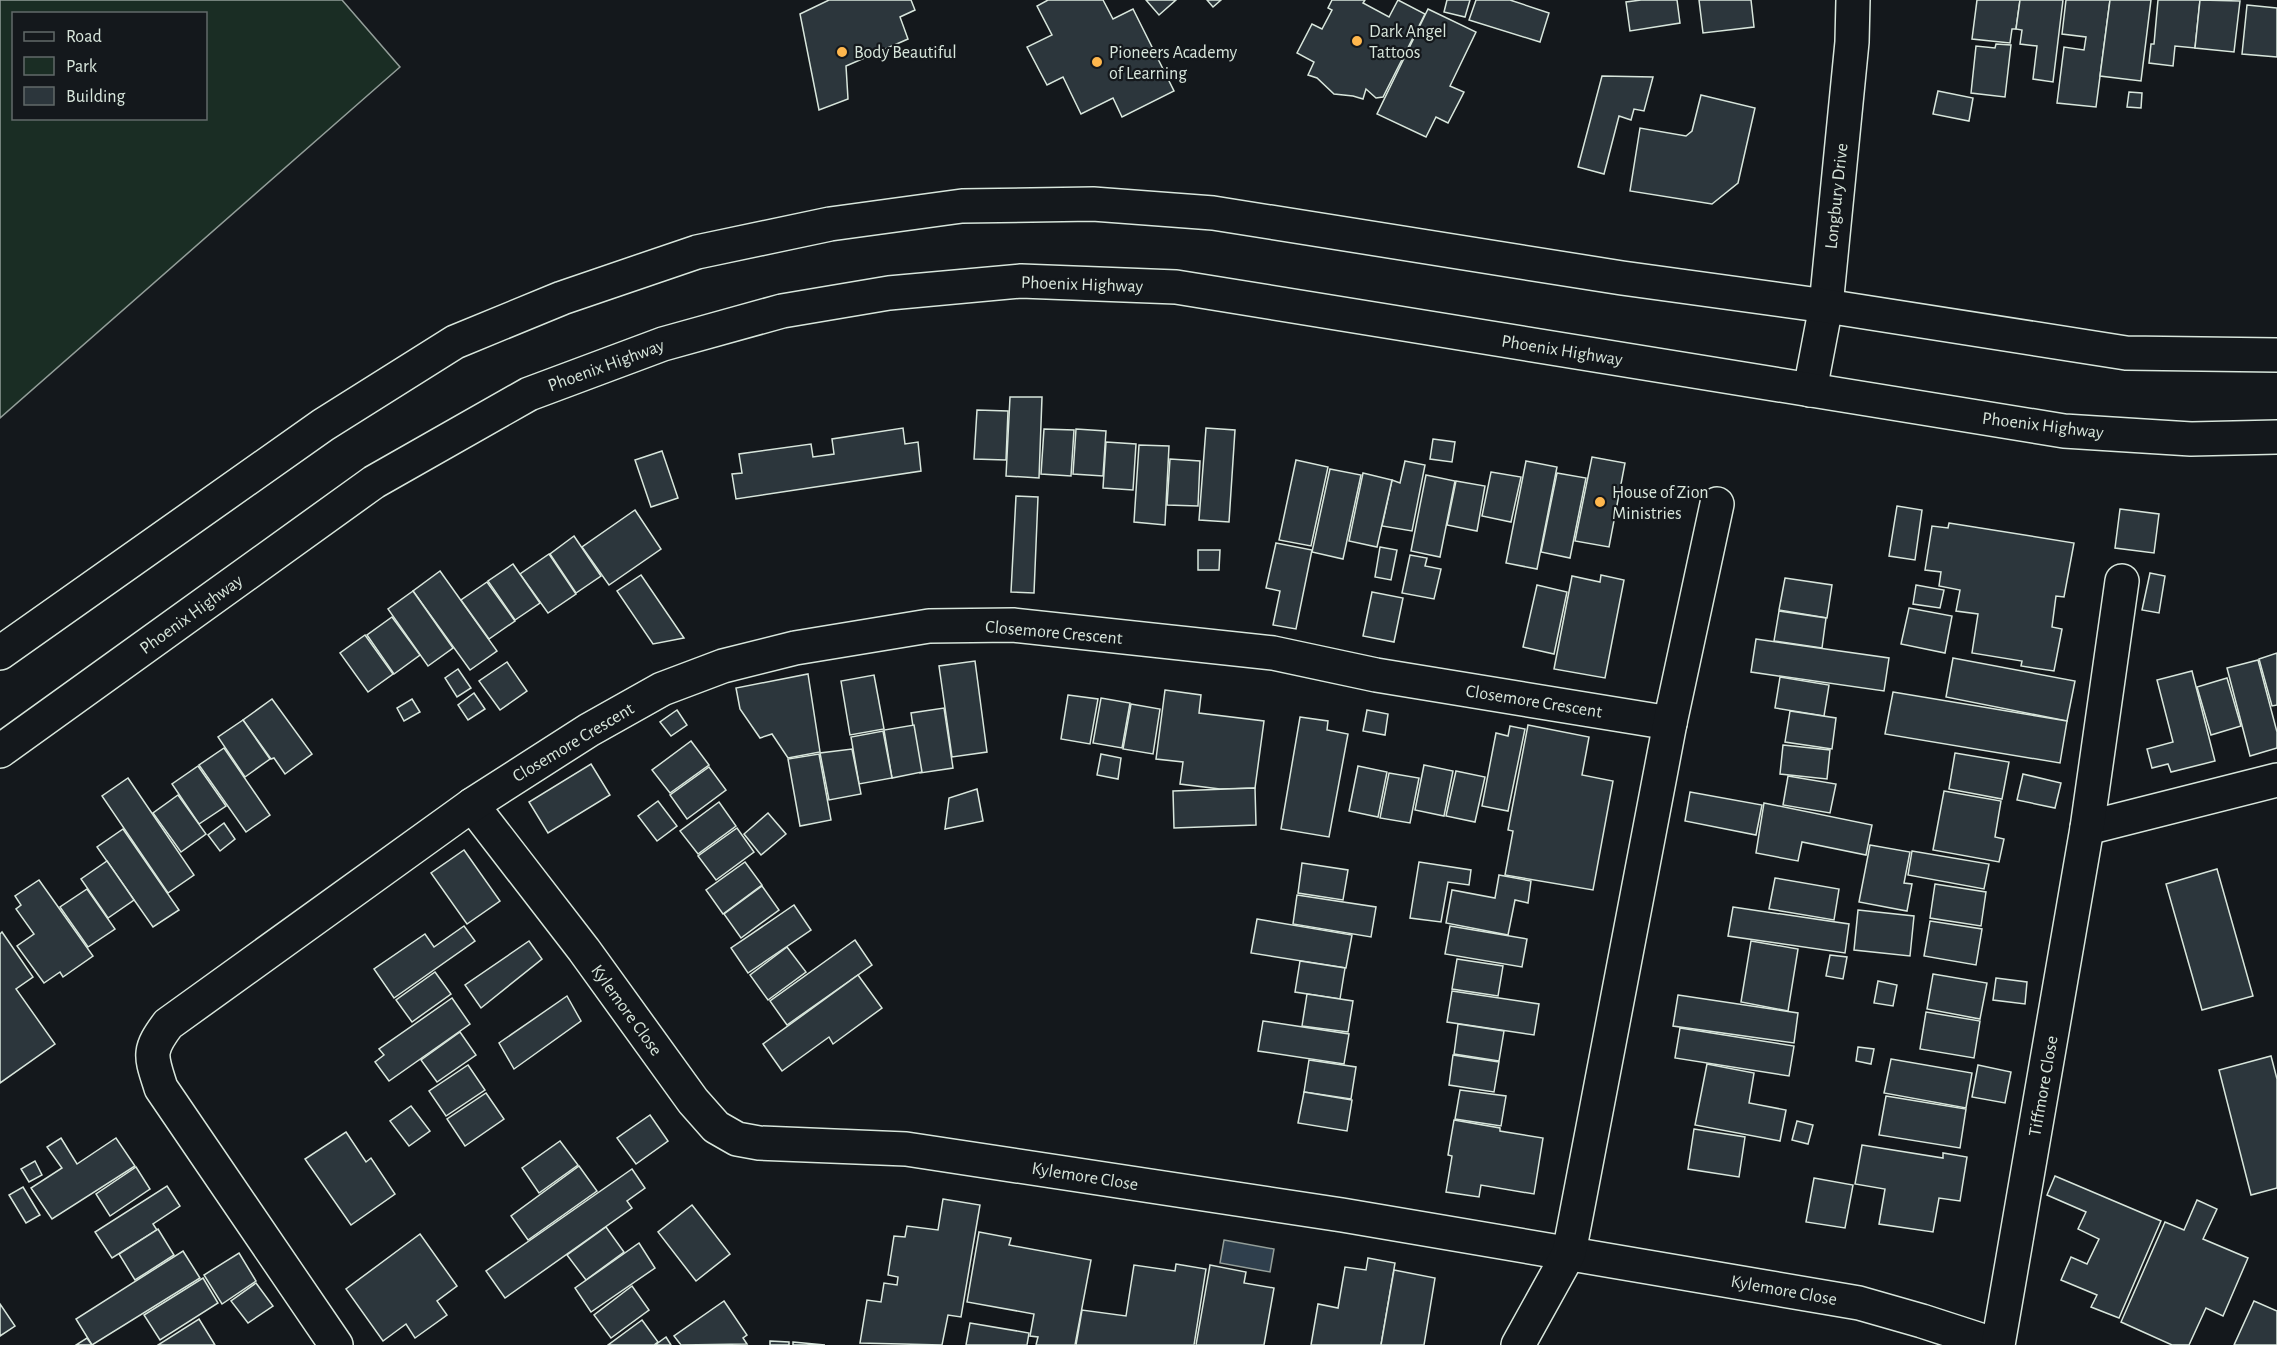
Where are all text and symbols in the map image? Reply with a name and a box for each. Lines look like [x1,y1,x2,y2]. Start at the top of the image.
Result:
legend [12,12,207,120]
place label: Dark Angel Tattoos [1369,23,1447,62]
text: Road [66,28,102,46]
marker: Dark Angel Tattoos [1350,34,1364,48]
place label: Body Beautiful [854,44,957,62]
place label: Pioneers Academy of Learning [1109,44,1238,83]
marker: Body Beautiful [835,45,849,59]
marker: Pioneers Academy of Learning [1090,55,1104,69]
text: Park [66,58,98,76]
text: Building [66,88,126,106]
street label: Longbury Drive [1822,142,1852,250]
street label: Phoenix Highway [1021,274,1144,296]
street label: Phoenix Highway [1500,333,1624,369]
street label: Phoenix Highway [546,336,667,395]
street label: Phoenix Highway [1981,410,2105,442]
place label: House of Zion Ministries [1612,484,1709,523]
marker: House of Zion Ministries [1593,495,1607,509]
street label: Phoenix Highway [137,571,247,658]
street label: Closemore Crescent [985,618,1124,648]
street label: Closemore Crescent [1464,682,1604,722]
street label: Closemore Crescent [510,700,637,786]
street label: Kylemore Close [587,962,665,1059]
street label: Tiffmore Close [2026,1034,2062,1138]
street label: Kylemore Close [1030,1160,1139,1194]
street label: Kylemore Close [1729,1273,1838,1309]

